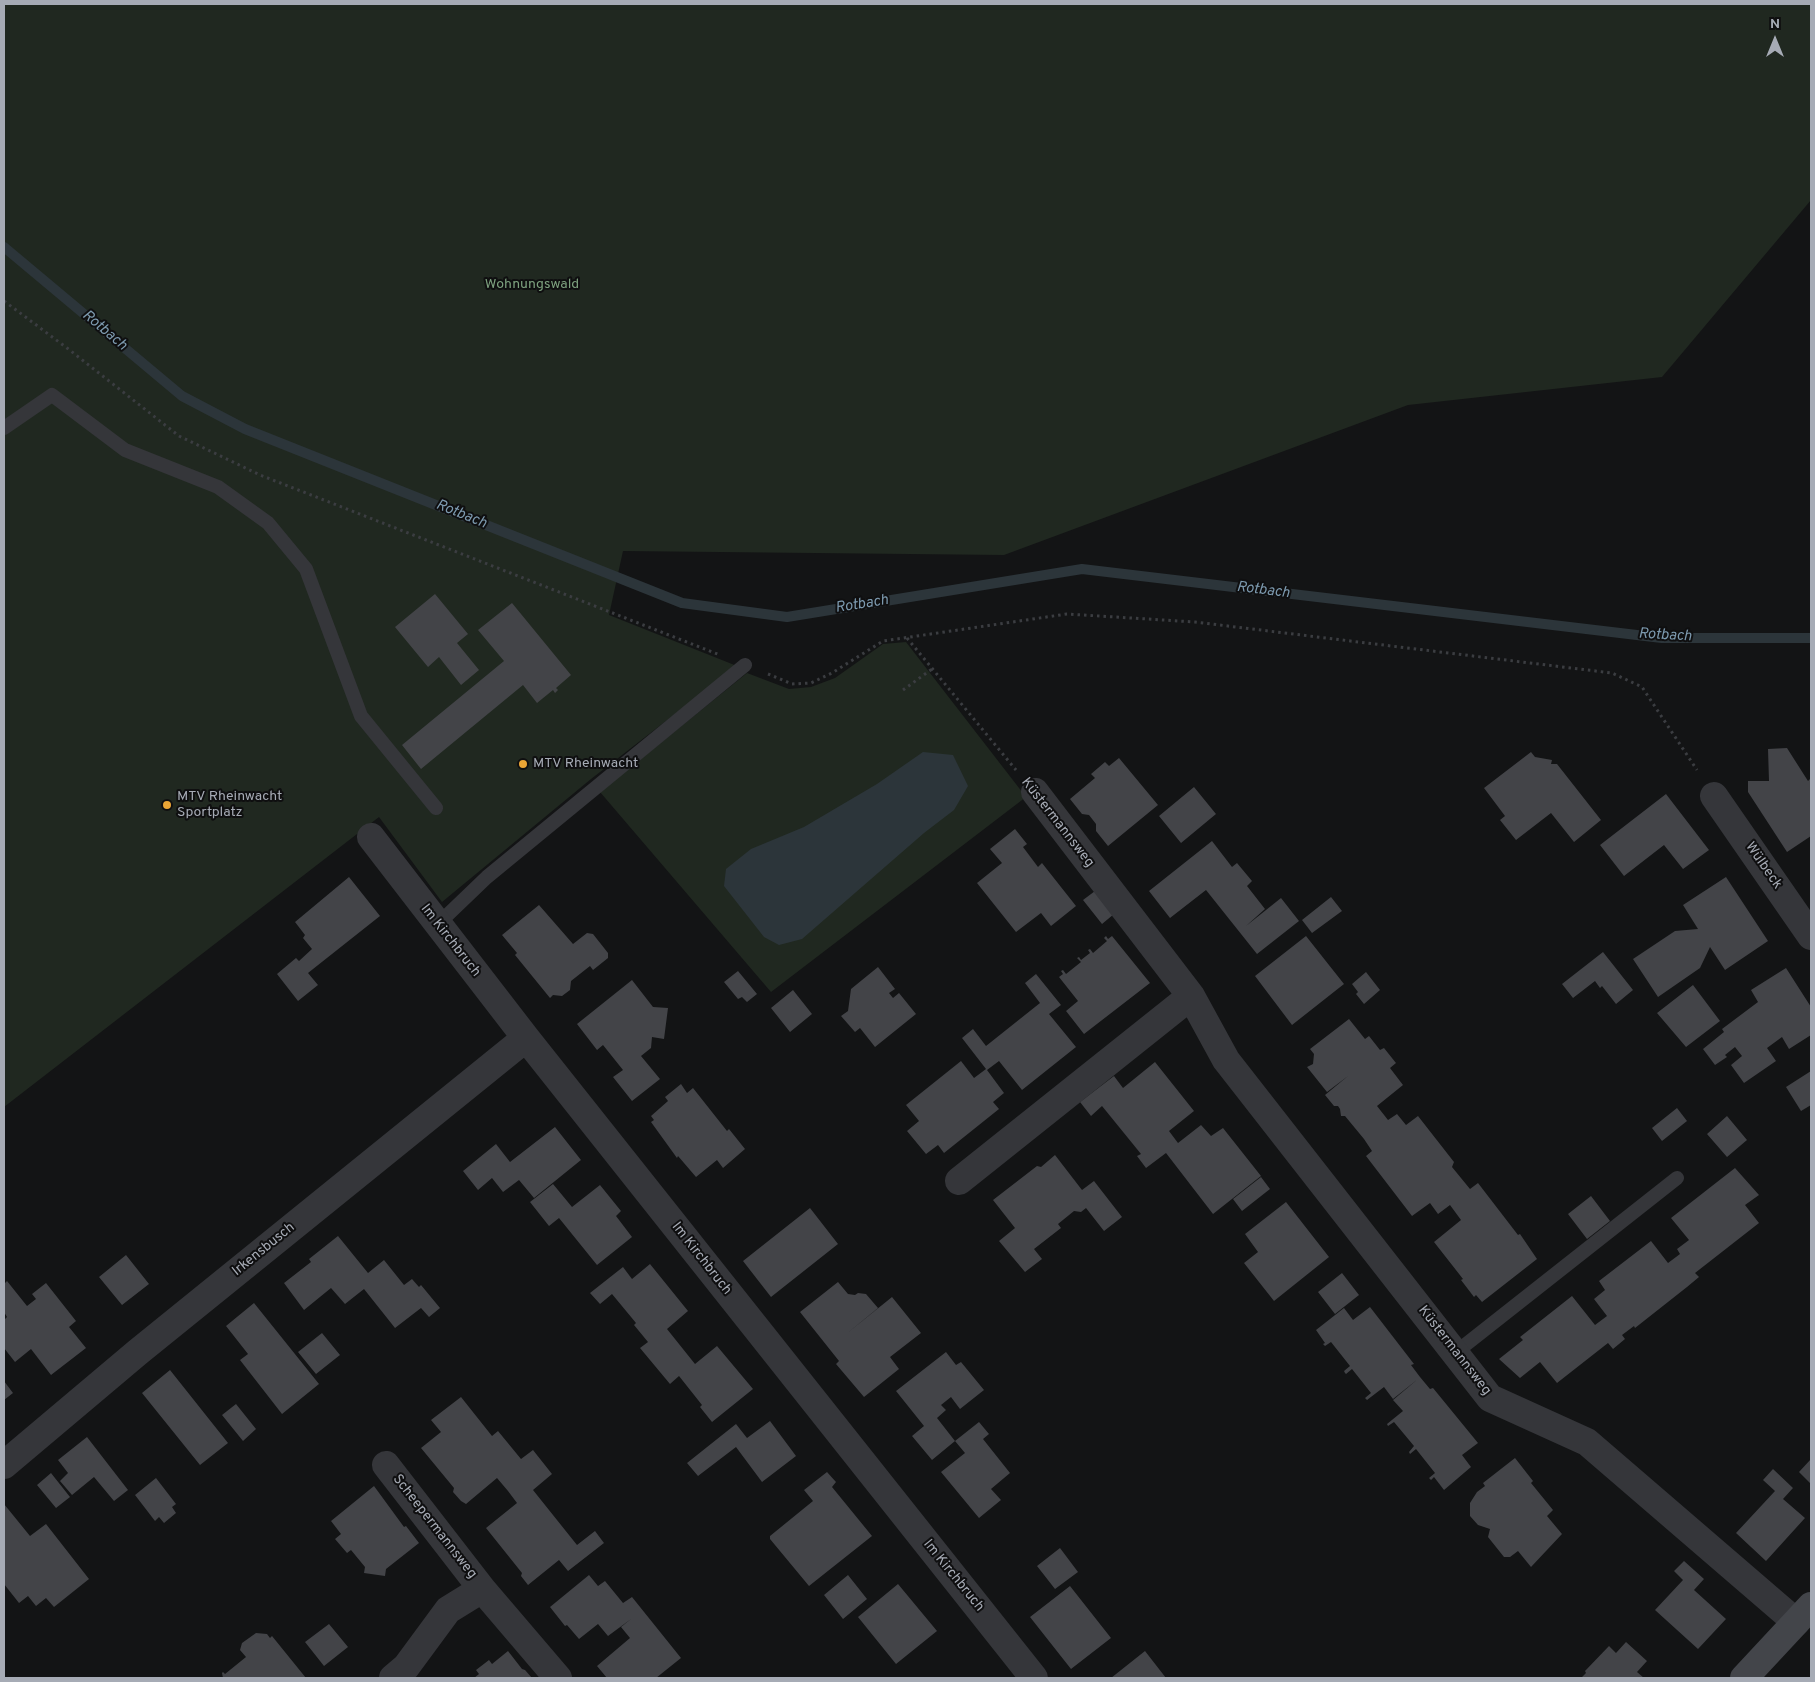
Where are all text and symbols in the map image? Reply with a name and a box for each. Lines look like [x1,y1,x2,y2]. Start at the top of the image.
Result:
north arrow [1750,15,1800,65]
text: N [1770,16,1780,33]
park label: Wohnungswald [485,277,579,293]
water label: Rotbach [78,307,130,355]
water label: Rotbach [433,497,489,533]
water label: Rotbach [1235,579,1291,603]
water label: Rotbach [834,592,890,618]
water label: Rotbach [1638,626,1692,646]
place label: MTV Rheinwacht [533,756,638,772]
marker: MTV Rheinwacht [517,758,529,770]
street label: Küstermannsweg [1017,775,1097,871]
place label: MTV Rheinwacht Sportplatz [177,789,282,822]
marker: MTV Rheinwacht Sportplatz [161,799,173,811]
street label: Wülbeck [1741,839,1785,893]
street label: Im Kirchbruch [416,901,484,981]
street label: Im Kirchbruch [667,1219,735,1299]
street label: Irkensbusch [229,1220,299,1280]
street label: Küstermannsweg [1414,1303,1494,1399]
street label: Scheepermannsweg [388,1472,480,1582]
street label: Im Kirchbruch [919,1537,987,1615]

